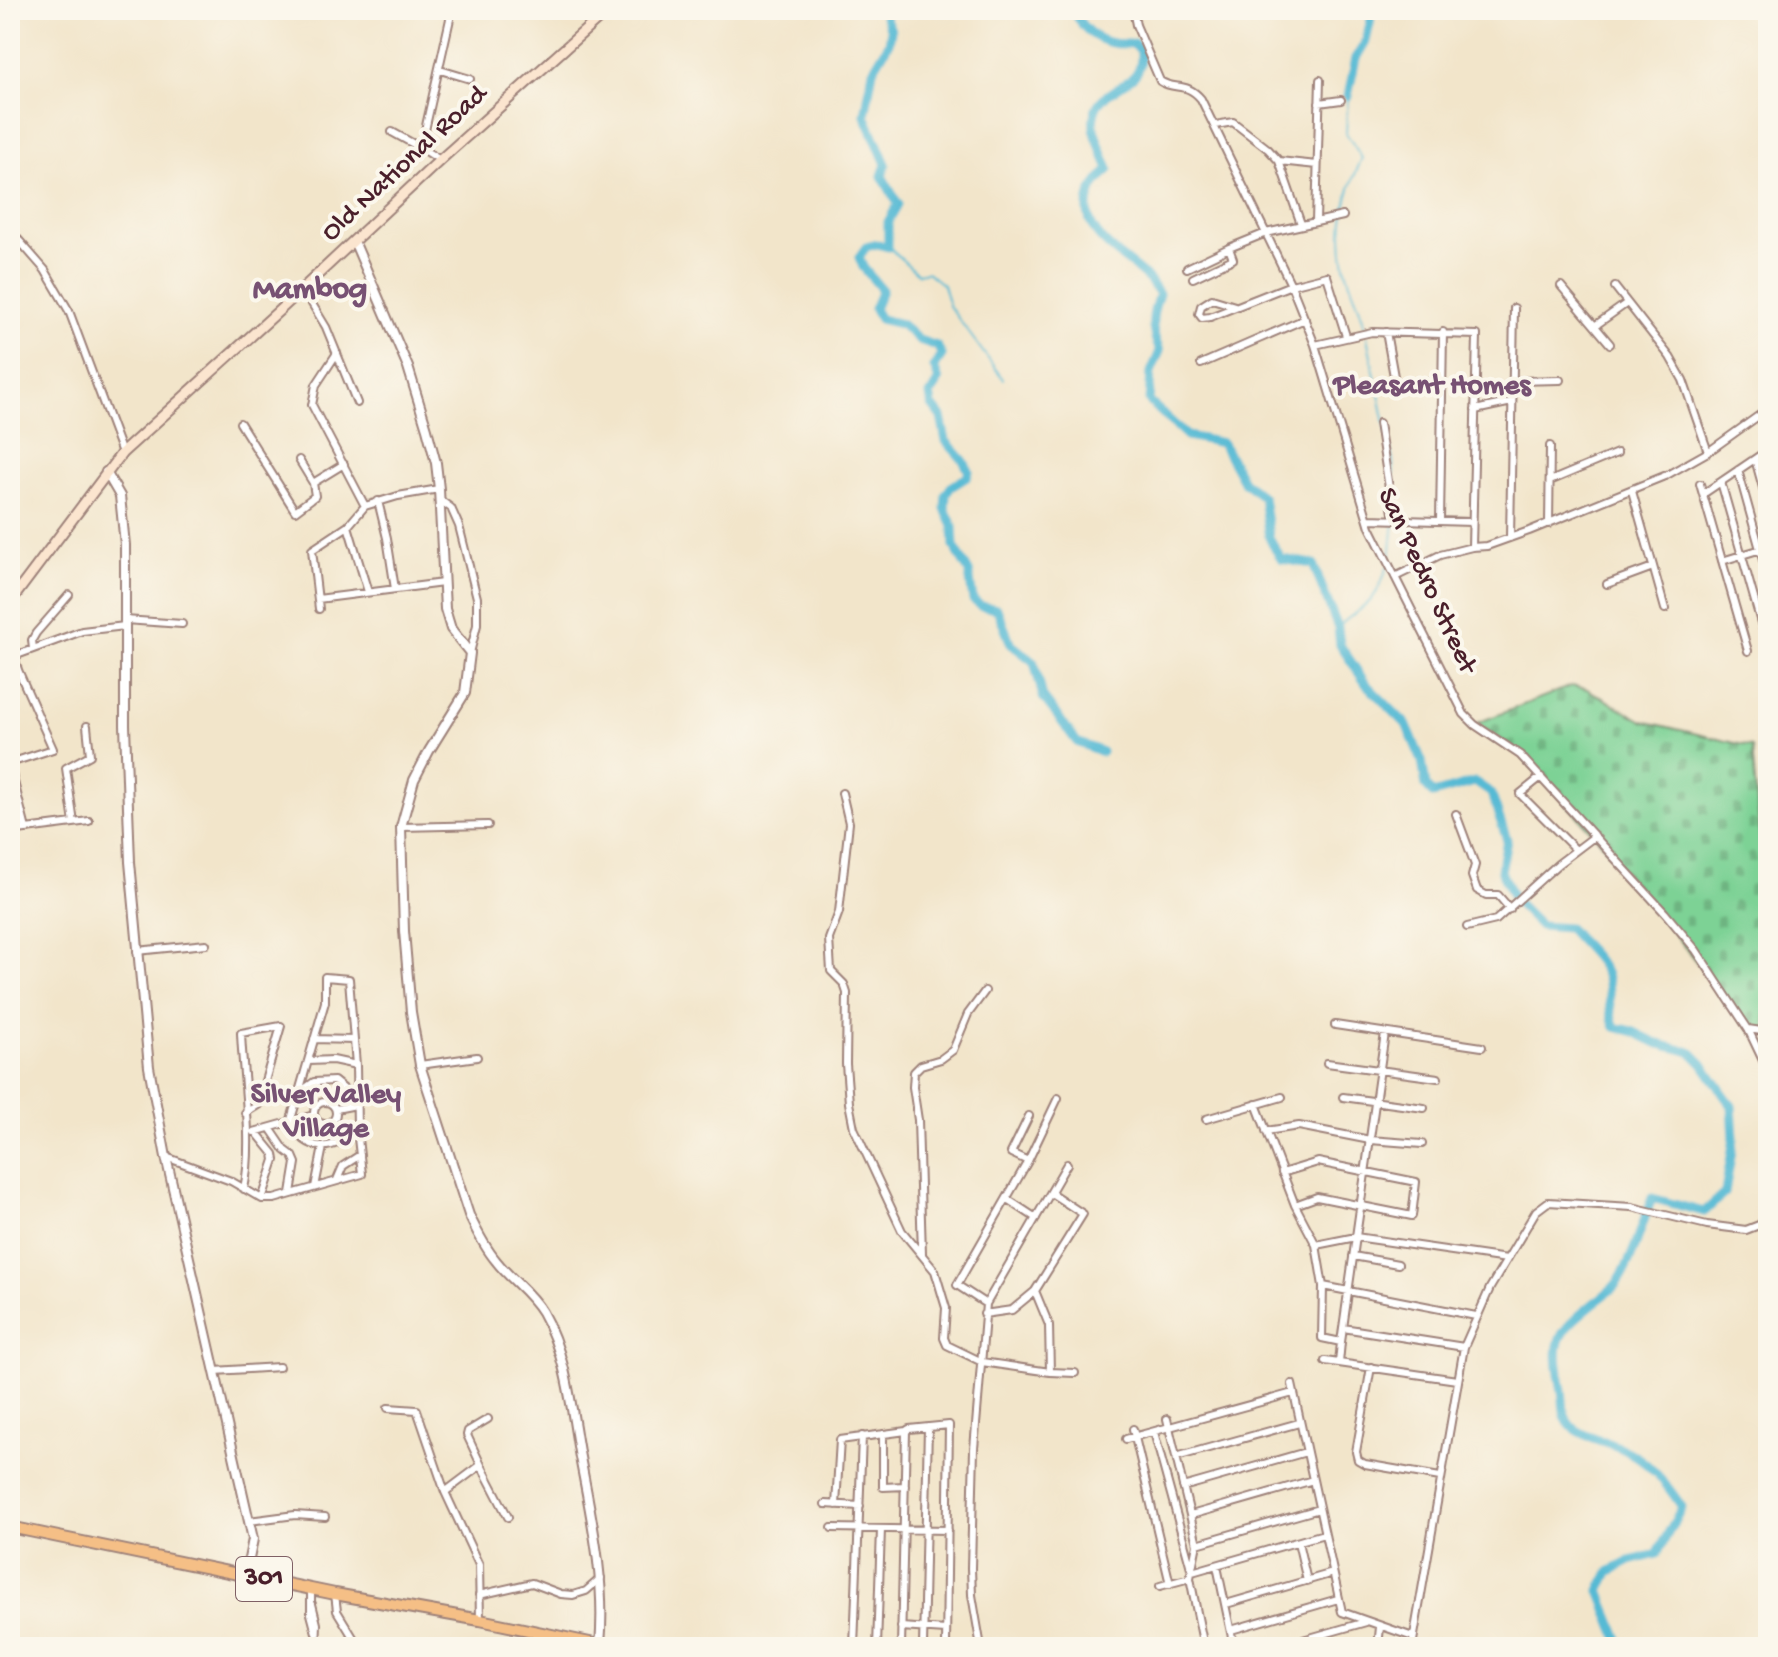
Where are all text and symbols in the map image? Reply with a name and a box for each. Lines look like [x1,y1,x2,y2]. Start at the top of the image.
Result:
street label: Old National Road [315,77,497,249]
district label: Mambog [253,272,367,310]
district label: Pleasant Homes [1331,370,1533,405]
street label: San Pedro Street [1369,483,1484,681]
district label: Silver Valley Village [251,1079,401,1148]
road number: 301 [236,1557,292,1601]

